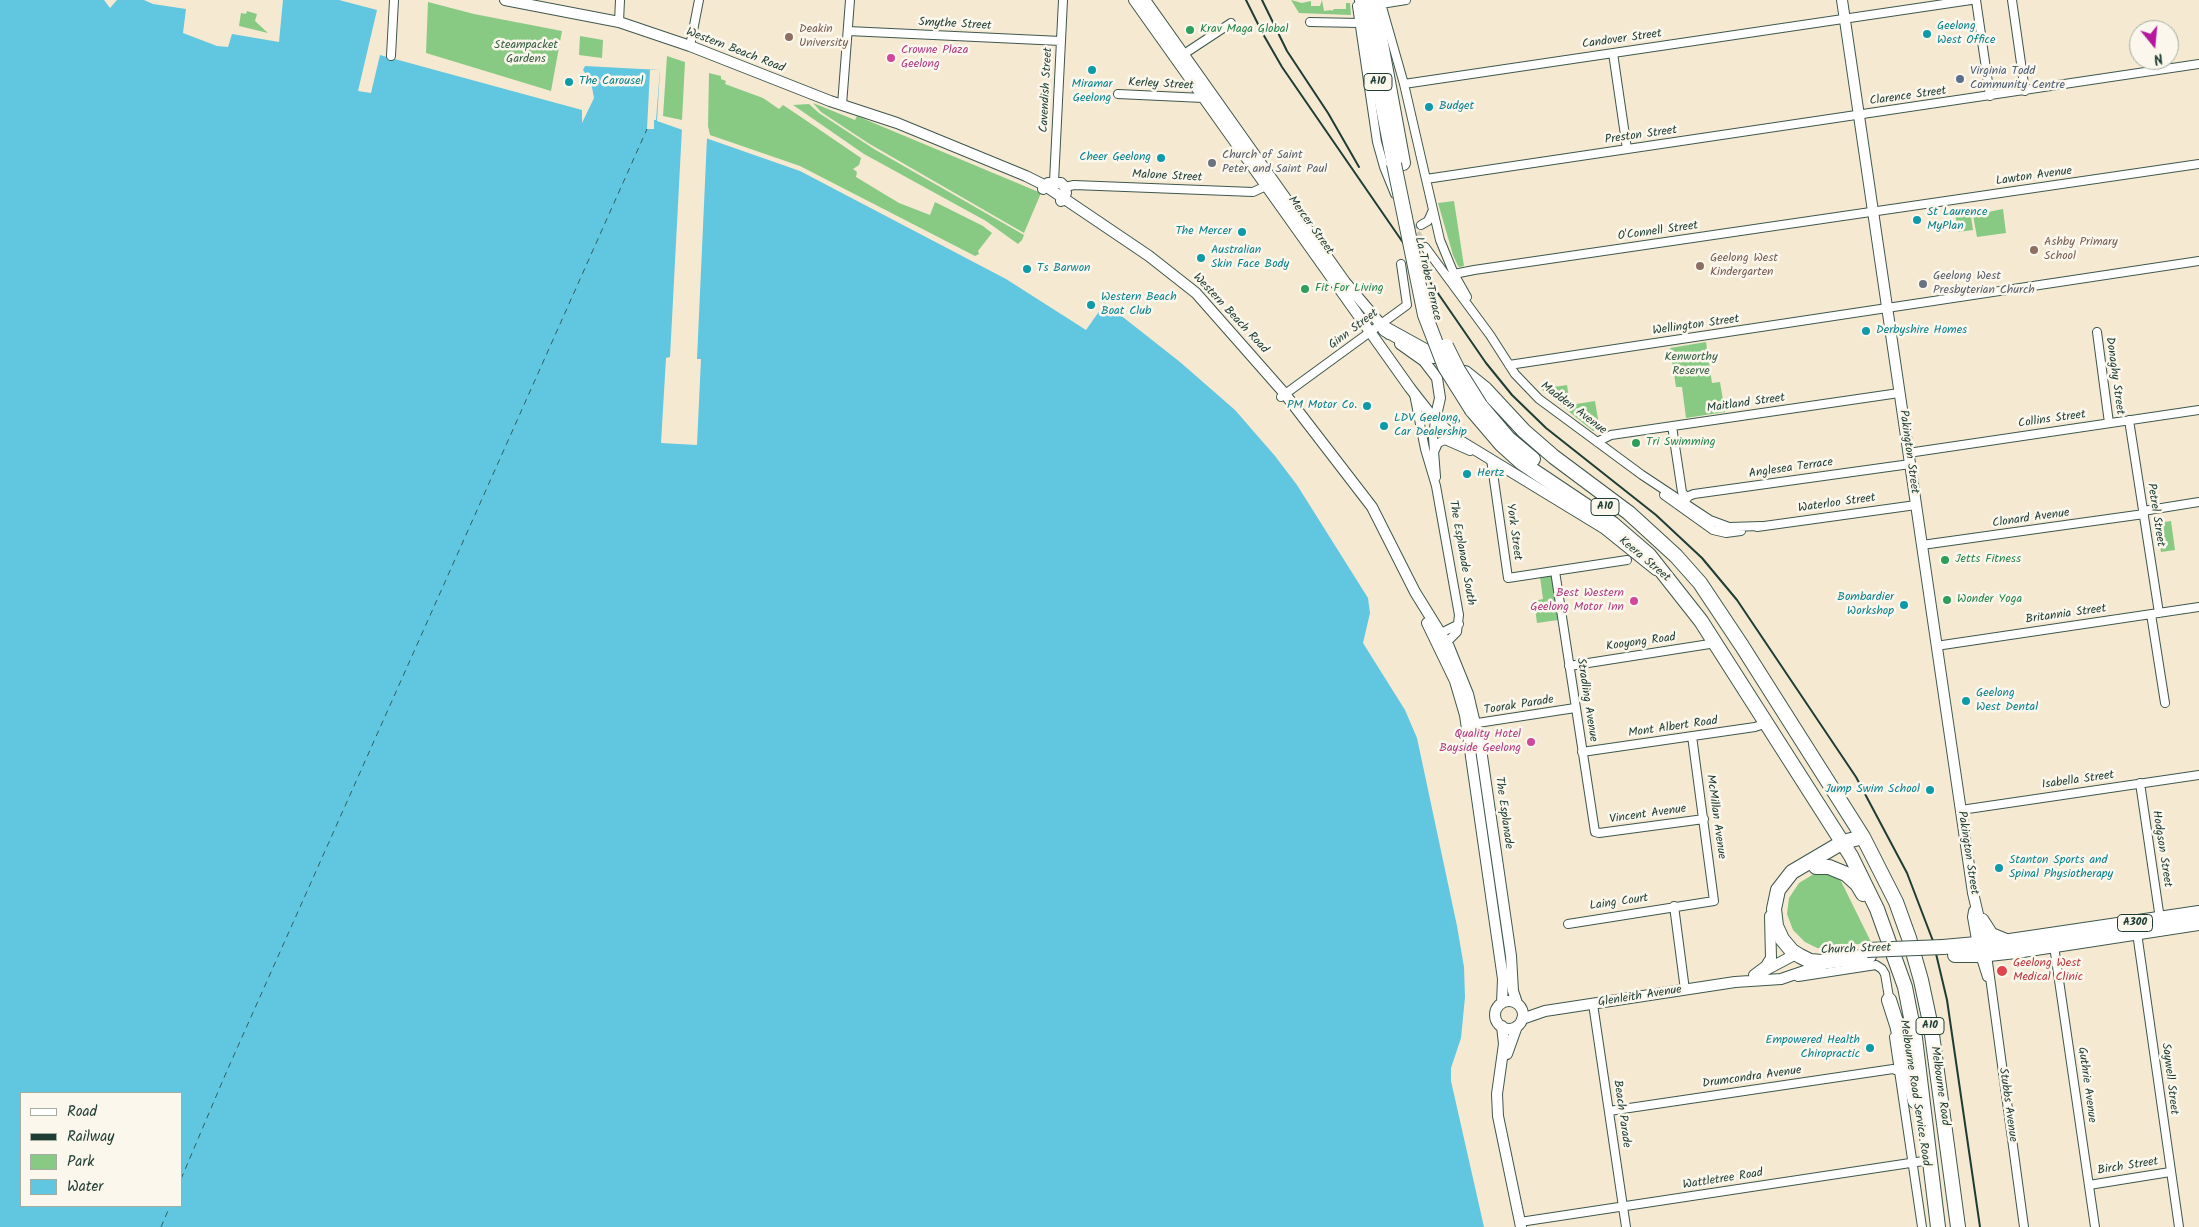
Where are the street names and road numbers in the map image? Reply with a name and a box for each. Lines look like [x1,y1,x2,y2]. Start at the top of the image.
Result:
street label: Smythe Street [918,16,992,34]
street label: Western Beach Road [684,26,786,76]
street label: Candover Street [1581,27,1663,53]
street label: Cavendish Street [1038,47,1056,133]
road number: A10 [1364,74,1392,90]
street label: Kerley Street [1128,76,1194,94]
street label: Clarence Street [1869,84,1947,110]
street label: Preston Street [1604,124,1678,148]
street label: Lawton Avenue [1995,165,2073,189]
street label: Malone Street [1131,168,1203,186]
street label: Mercer Street [1284,194,1336,258]
street label: O'Connell Street [1617,219,1699,245]
street label: La Trobe Terrace [1410,236,1444,322]
street label: Western Beach Road [1189,271,1271,357]
street label: Ginn Street [1326,307,1382,353]
street label: Wellington Street [1652,313,1740,339]
street label: Donaghy Street [2101,336,2127,416]
street label: Madden Avenue [1537,379,1609,439]
street label: Maitland Street [1706,391,1786,417]
street label: Collins Street [2017,408,2087,432]
street label: Pakington Street [1895,409,1921,495]
street label: Anglesea Terrace [1748,456,1834,482]
street label: Petrel Street [2143,482,2167,548]
street label: Waterloo Street [1797,491,1877,517]
road number: A10 [1591,498,1619,516]
street label: The Esplanade South [1445,499,1477,607]
street label: York Street [1502,503,1524,561]
street label: Clonard Avenue [1992,506,2070,532]
street label: Keera Street [1615,534,1673,586]
street label: Britannia Street [2025,602,2107,628]
street label: Kooyong Road [1605,631,1677,655]
street label: Stradling Avenue [1572,657,1600,743]
street label: Toorak Parade [1483,693,1555,719]
street label: Mont Albert Road [1627,715,1719,741]
street label: Isabella Street [2041,769,2115,793]
street label: McMillan Avenue [1702,774,1728,860]
street label: The Esplanade [1491,776,1515,850]
street label: Vincent Avenue [1609,802,1687,828]
street label: Pakington Street [1953,810,1981,896]
street label: Hodgson Street [2148,810,2174,888]
street label: Laing Court [1589,892,1649,914]
road number: A300 [2118,914,2152,931]
street label: Church Street [1821,942,1891,958]
street label: Glenleith Avenue [1597,983,1683,1011]
road number: A10 [1916,1018,1944,1034]
street label: Melbourne Road Service Road [1895,1019,1933,1167]
street label: Saywell Street [2157,1042,2181,1116]
street label: Melbourne Road [1926,1045,1952,1127]
street label: Guthrie Avenue [2074,1046,2098,1124]
street label: Drumcondra Avenue [1702,1064,1802,1092]
street label: Stubbs Avenue [1995,1067,2019,1143]
street label: Beach Parade [1609,1079,1633,1149]
street label: Birch Street [2097,1155,2159,1179]
street label: Wattletree Road [1682,1167,1764,1193]

